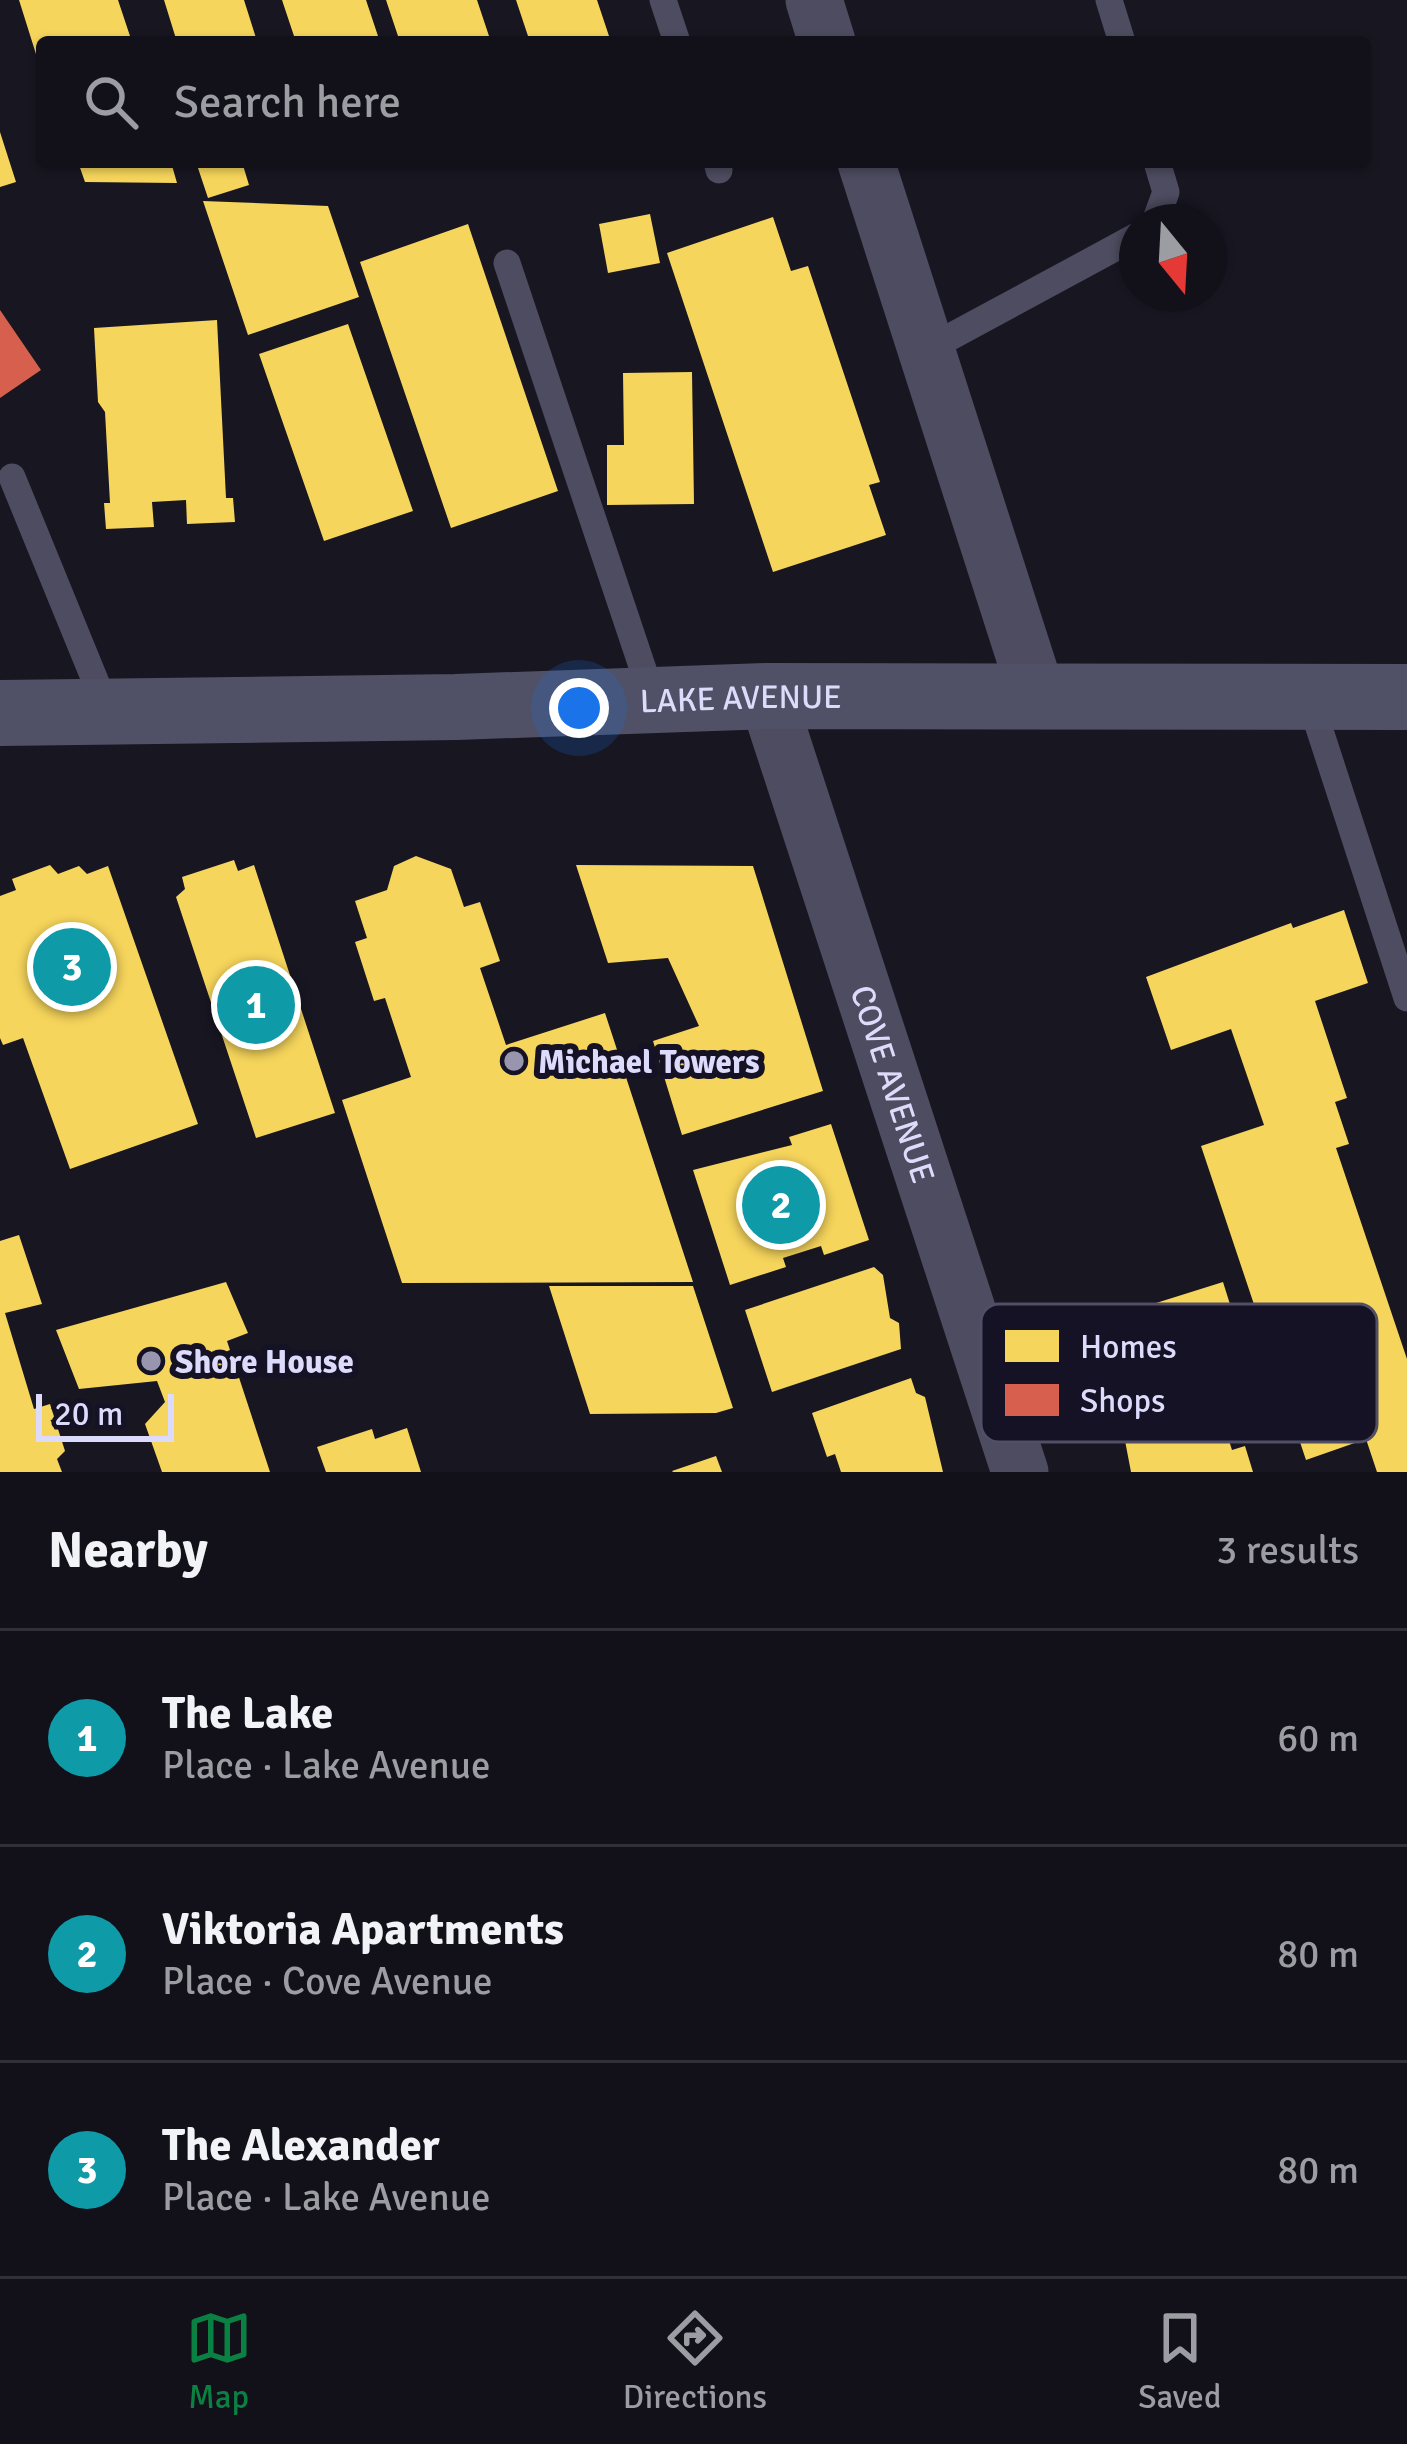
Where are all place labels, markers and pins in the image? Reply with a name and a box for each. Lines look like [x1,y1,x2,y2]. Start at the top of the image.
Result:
pin: 3 [33,922,111,1012]
pin: 1 [217,960,295,1050]
place label: Michael Towers [538,1042,760,1083]
marker: Michael Towers [501,1048,527,1074]
pin: 2 [742,1160,820,1250]
place label: Shore House [175,1342,354,1383]
marker: Shore House [138,1348,164,1374]

